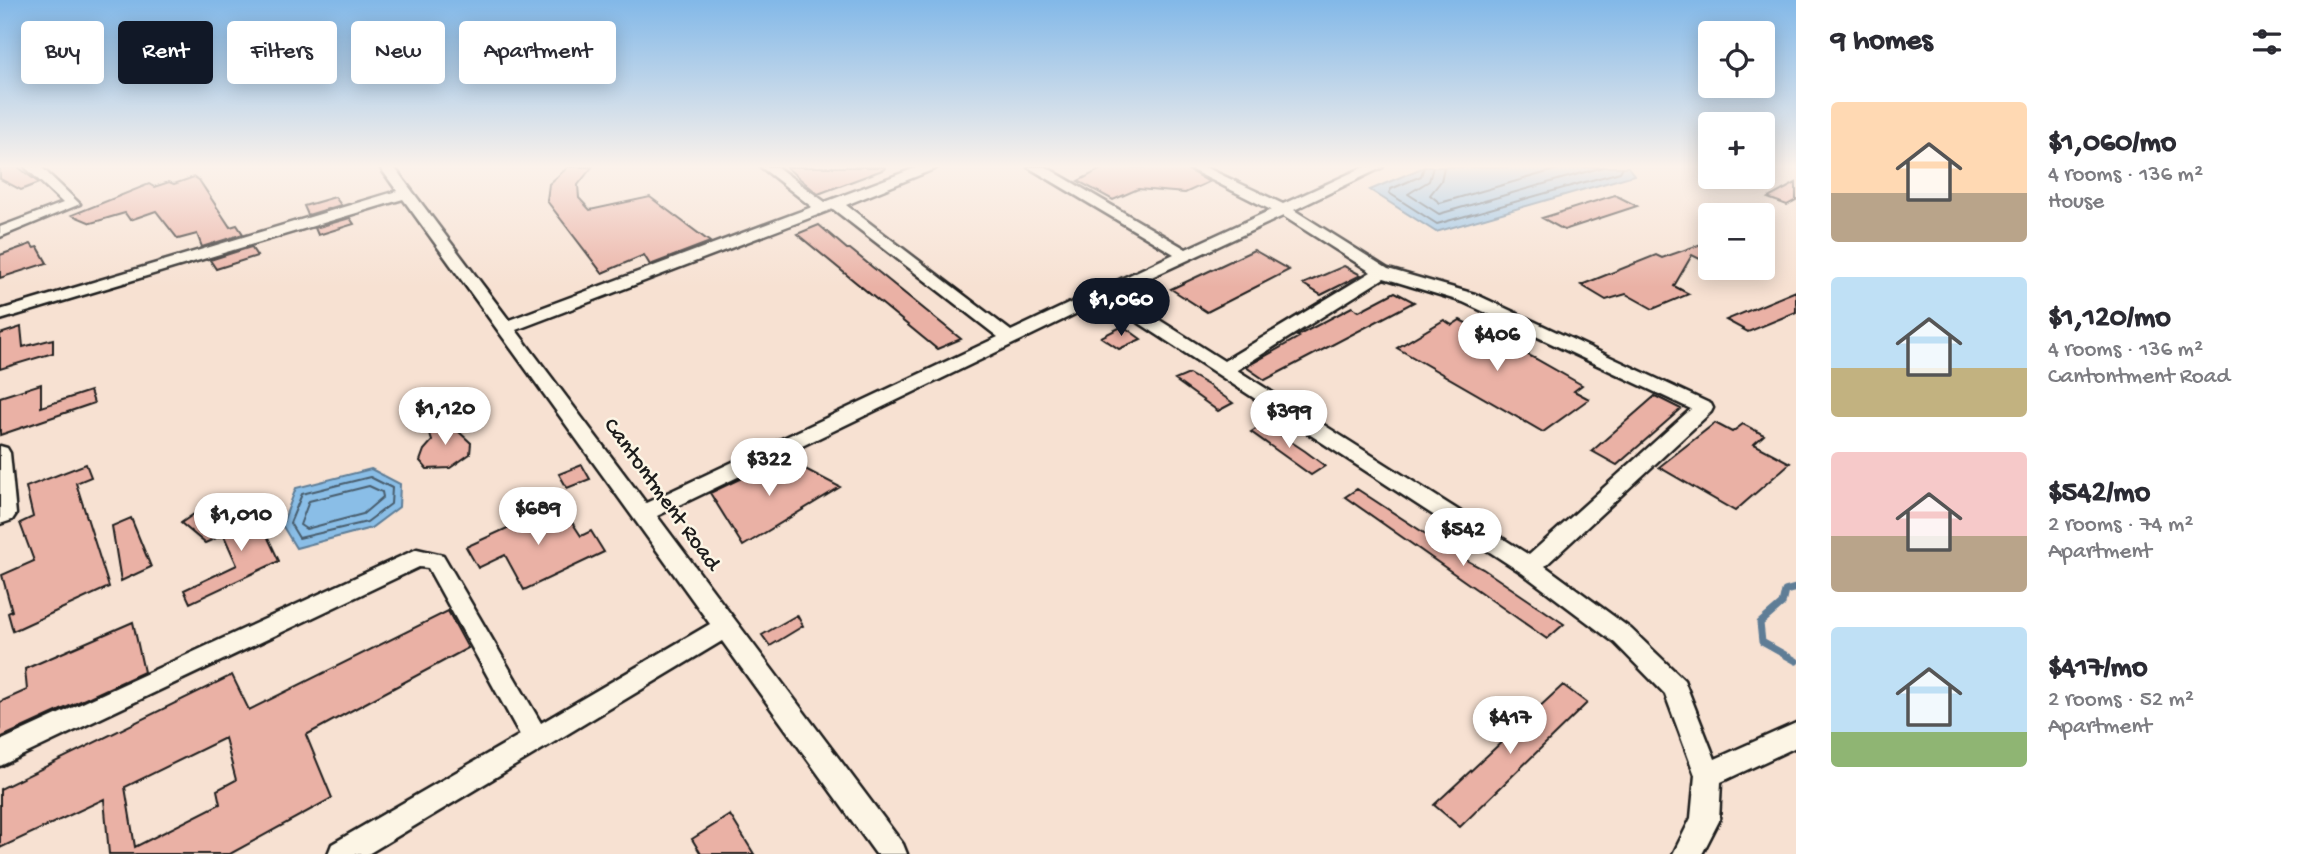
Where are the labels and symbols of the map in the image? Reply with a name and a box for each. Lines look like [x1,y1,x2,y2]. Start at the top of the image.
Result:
pin: $1,060 [1064,278,1178,338]
pin: $406 [1456,314,1538,373]
pin: $1,120 [388,388,502,447]
pin: $399 [1248,391,1330,450]
street label: Cantontment Road [597,413,726,578]
pin: $322 [728,438,810,498]
pin: $689 [497,488,579,547]
pin: $1,010 [184,494,298,553]
pin: $542 [1422,508,1504,568]
pin: $417 [1469,696,1551,756]

